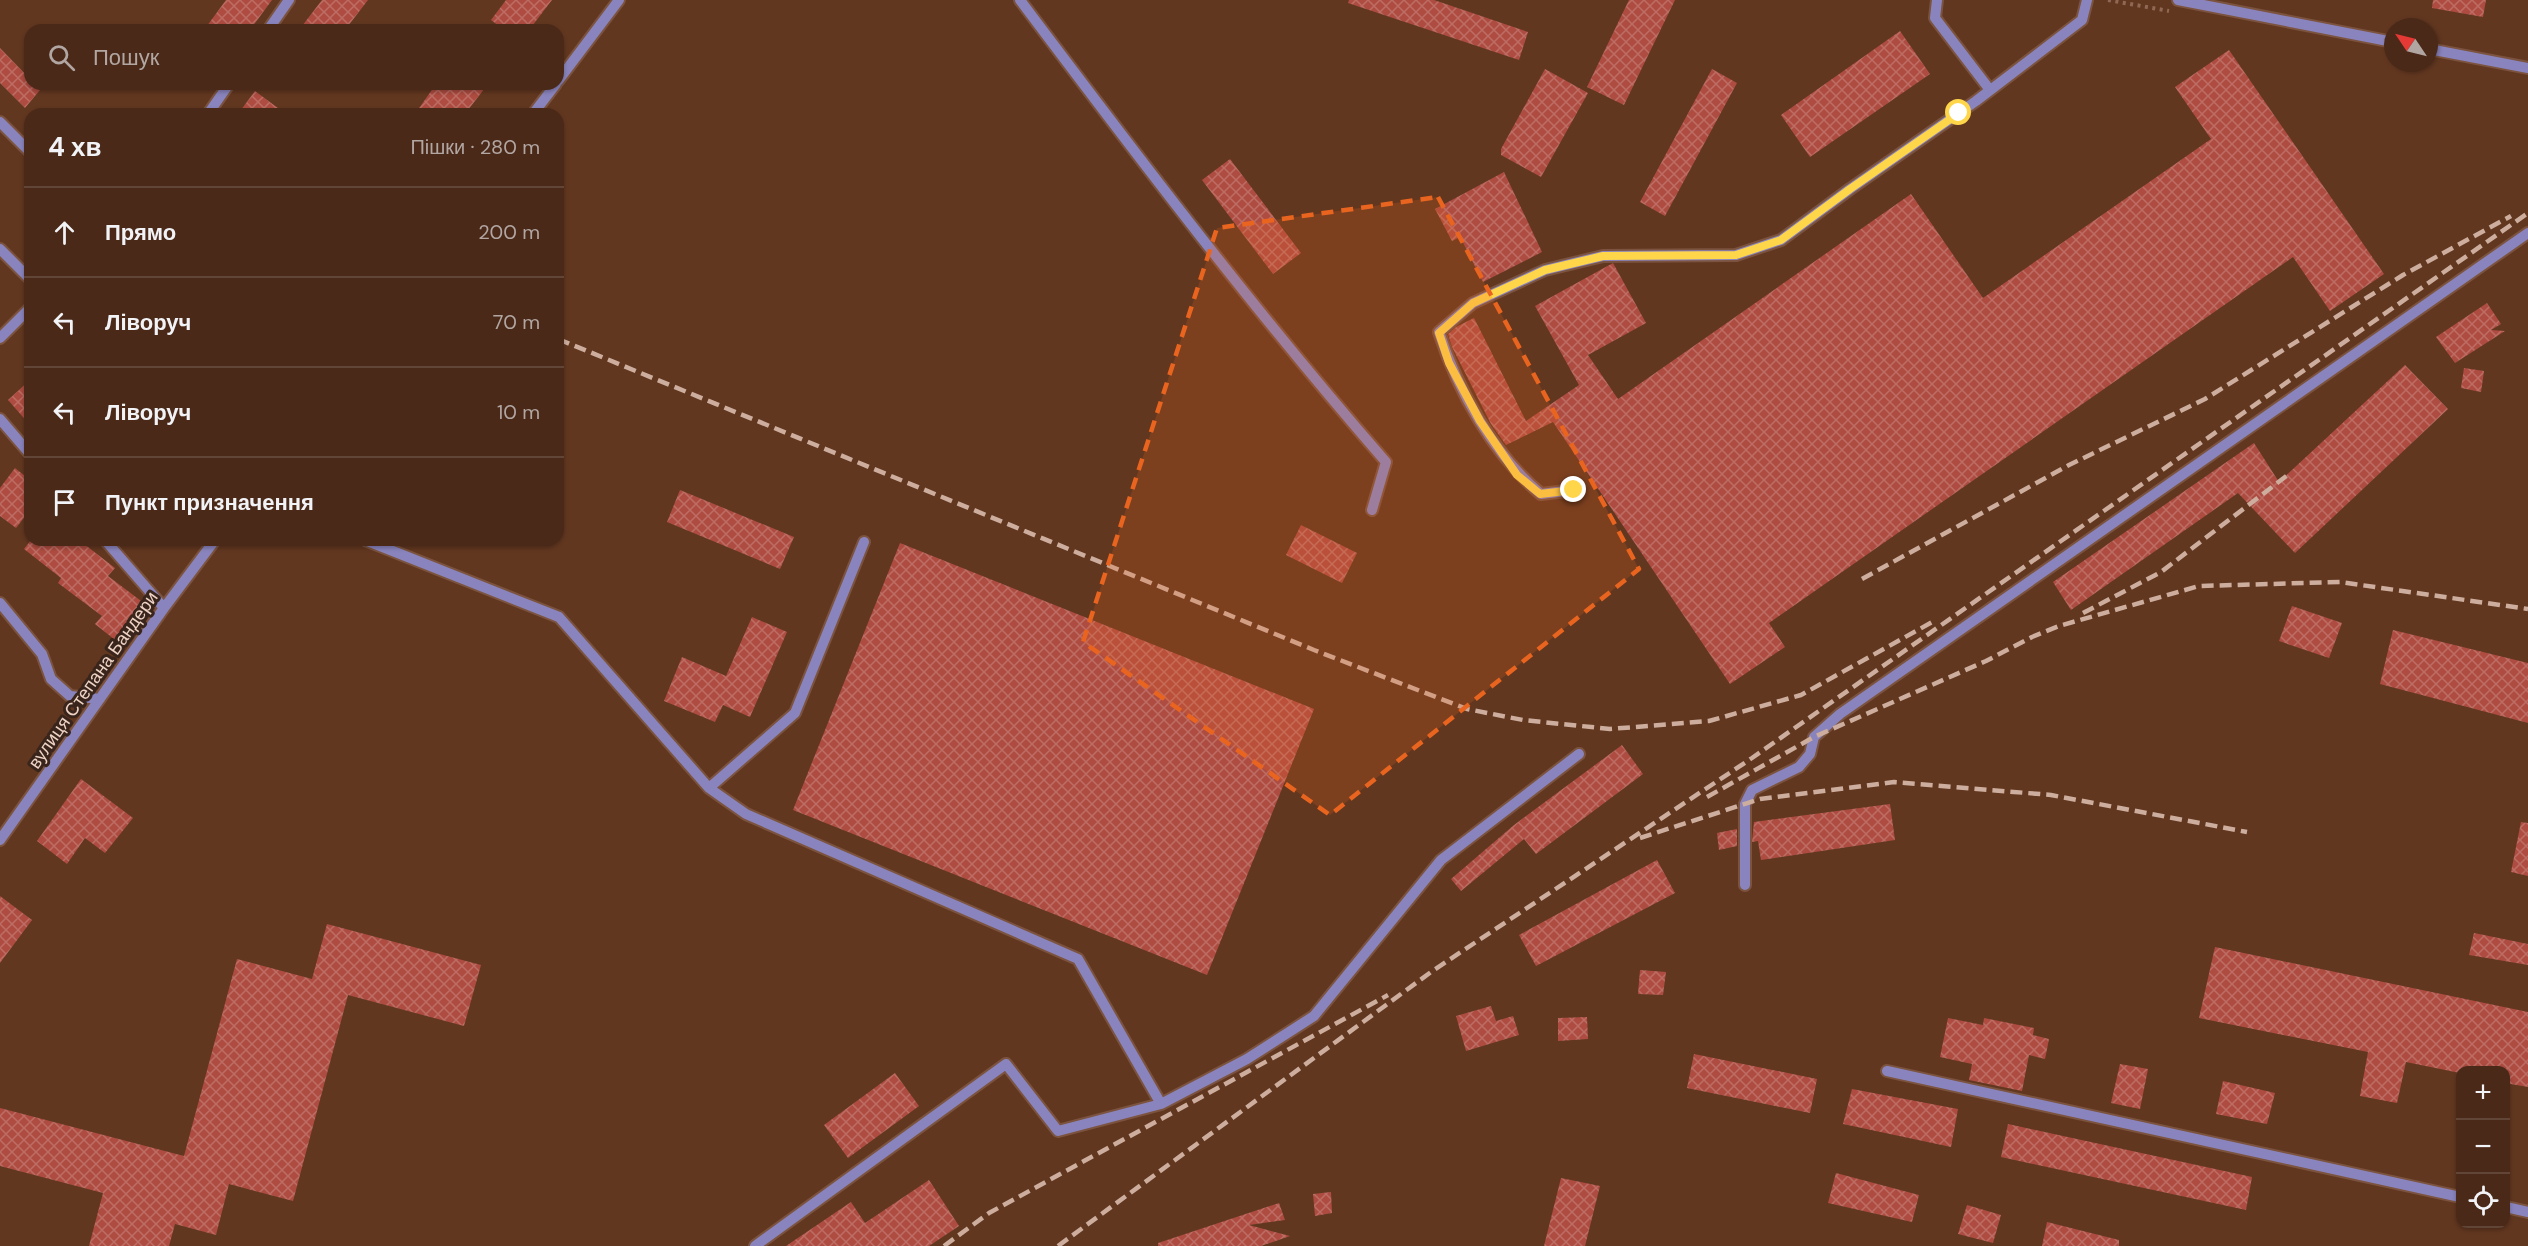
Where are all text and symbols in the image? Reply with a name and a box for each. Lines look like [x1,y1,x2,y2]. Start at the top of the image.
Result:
north arrow [2384,18,2438,72]
search box [24,24,564,90]
icon: search [45,41,78,74]
text: Пошук [93,43,159,72]
route start [1945,99,1971,125]
text: 4 хв [48,130,101,164]
text: Пішки · 280 m [410,134,540,160]
icon: ahead [48,216,81,249]
text: Прямо [105,218,176,247]
text: 200 m [478,219,540,245]
icon: left [48,306,81,339]
text: Ліворуч [105,308,191,337]
text: 70 m [493,309,540,335]
icon: left [48,396,81,429]
text: Ліворуч [105,398,191,427]
text: 10 m [497,399,540,425]
route end [1560,476,1586,502]
icon: arrive [48,486,81,519]
text: Пункт призначення [105,488,314,517]
street label: вулиця Степана Бандери [23,587,163,773]
map controls [2456,1066,2510,1228]
button: + [2456,1066,2510,1120]
button: − [2456,1120,2510,1174]
button: locate [2456,1174,2510,1228]

